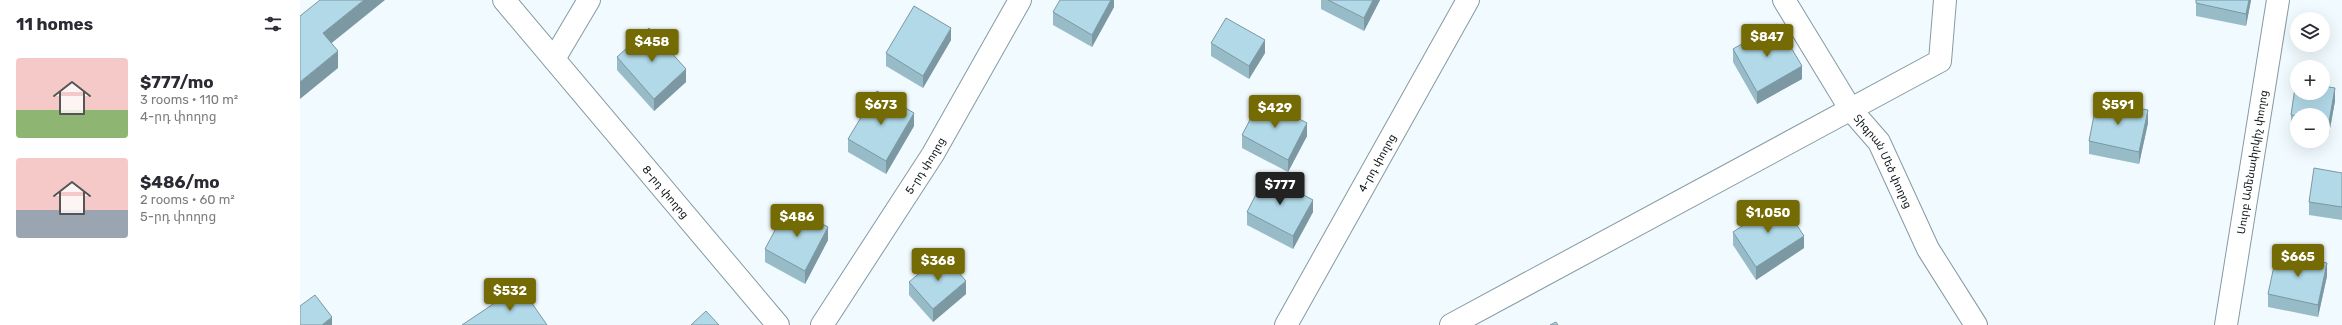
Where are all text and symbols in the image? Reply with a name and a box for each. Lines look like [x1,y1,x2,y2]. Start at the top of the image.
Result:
map controls [2290,12,2330,148]
button: layers [2290,12,2330,52]
icon: filters [262,13,284,35]
text: 11 homes [16,14,93,34]
pin: $847 [1743,24,1791,58]
pin: $458 [628,29,676,63]
text: $847 [1750,29,1784,44]
text: $458 [635,34,669,49]
button: + [2290,60,2330,100]
text: $777/mo [140,72,214,92]
icon: home [48,74,96,122]
street label: Սուրբ Ամենափրկիչ փողոց [2234,89,2270,235]
text: 3 rooms · 110 m² [140,92,238,107]
pin: $673 [857,92,905,126]
pin: $591 [2094,92,2142,126]
pin: $429 [1251,95,1299,129]
text: $673 [865,97,897,112]
text: $591 [2102,97,2134,112]
text: $429 [1258,100,1292,115]
button: − [2290,108,2330,148]
text: 4-րդ փողոց [140,109,217,124]
street label: Տիգրան Մեծ փողոց [1851,112,1915,210]
street label: 4-րդ փողոց [1355,131,1398,194]
street label: 5-րդ փողոց [902,135,948,196]
street label: 8-րդ փողոց [640,163,692,221]
text: $486/mo [140,172,220,192]
pin: $777 [1256,172,1304,206]
icon: home [48,174,96,222]
text: $777 [1264,177,1296,192]
text: 2 rooms · 60 m² [140,192,235,207]
pin: $1,050 [1735,200,1801,234]
pin: $486 [773,204,821,238]
text: $1,050 [1746,205,1790,220]
text: 5-րդ փողոց [140,209,216,224]
text: $486 [780,209,814,224]
pin: $665 [2274,244,2322,278]
pin: $368 [914,248,962,282]
text: $665 [2281,249,2315,264]
text: $368 [921,253,955,268]
pin: $532 [486,278,534,312]
text: $532 [493,283,527,298]

